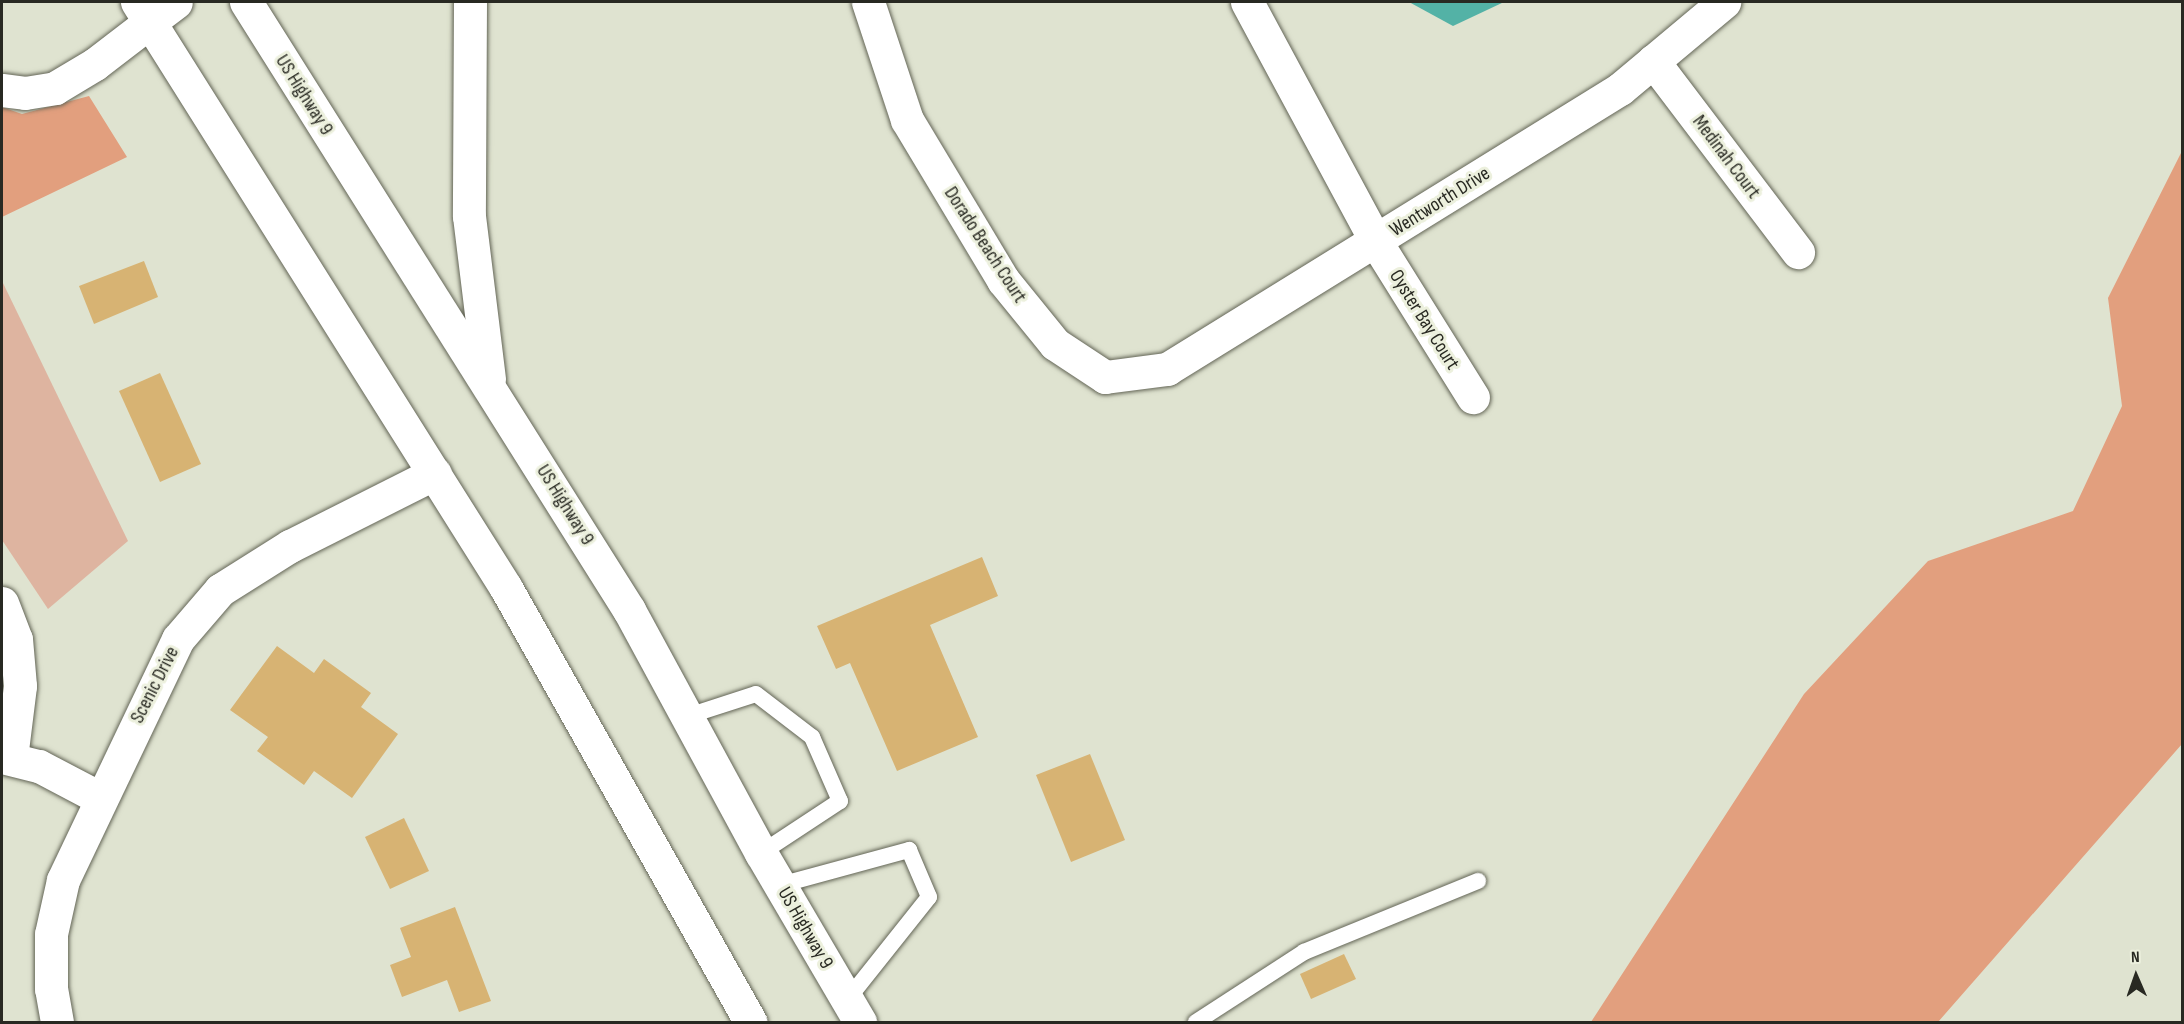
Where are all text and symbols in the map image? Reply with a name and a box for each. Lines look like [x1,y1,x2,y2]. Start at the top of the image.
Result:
street label: US Highway 9 [270,50,338,140]
street label: Medinah Court [1687,111,1765,203]
street label: Wentworth Drive [1385,162,1495,242]
street label: Dorado Beach Court [939,182,1031,308]
street label: Oyster Bay Court [1384,266,1464,374]
street label: US Highway 9 [531,460,599,550]
street label: Scenic Drive [125,643,185,727]
street label: US Highway 9 [772,883,838,973]
north arrow [2106,946,2166,1006]
text: N [2131,948,2140,967]

